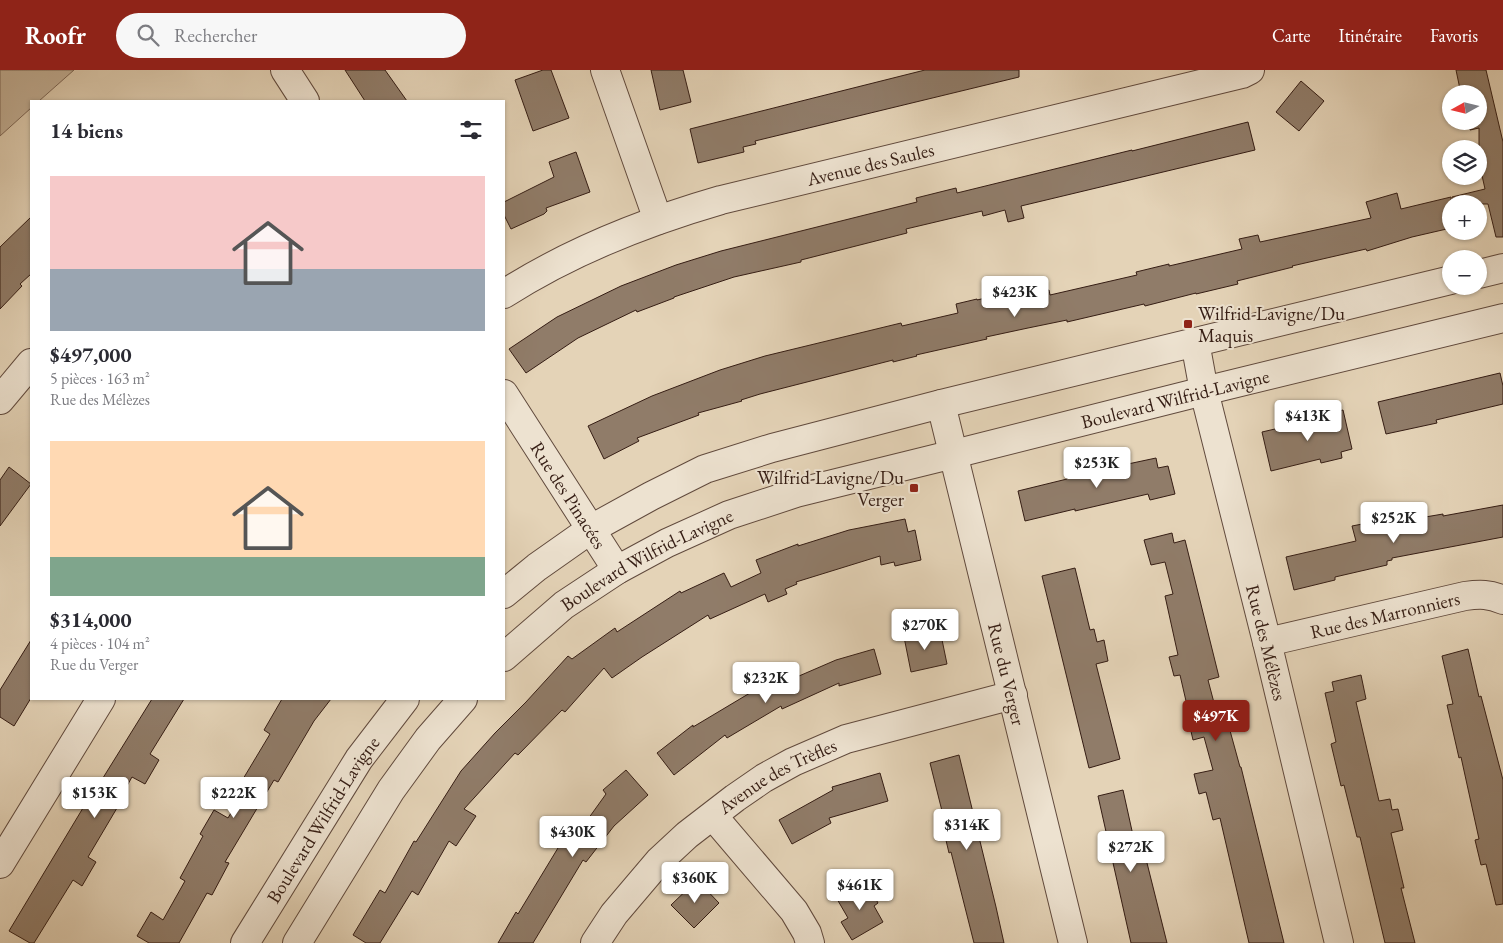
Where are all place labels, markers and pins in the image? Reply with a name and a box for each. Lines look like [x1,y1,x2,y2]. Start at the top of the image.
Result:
pin: $423K [980,276,1050,318]
place label: Wilfrid-Lavigne/Du Maquis [1198,301,1345,348]
marker: Wilfrid-Lavigne/Du Maquis [1182,318,1194,330]
pin: $413K [1273,400,1343,442]
pin: $253K [1062,446,1132,489]
place label: Wilfrid-Lavigne/Du Verger [757,465,905,512]
marker: Wilfrid-Lavigne/Du Verger [908,482,920,494]
pin: $252K [1359,502,1429,544]
pin: $270K [890,608,960,651]
pin: $232K [731,662,801,704]
pin: $497K [1181,700,1251,742]
pin: $153K [60,776,130,819]
pin: $222K [199,776,269,819]
pin: $314K [932,808,1002,851]
pin: $430K [538,816,608,858]
pin: $272K [1096,830,1166,873]
pin: $360K [660,862,730,904]
pin: $461K [825,868,895,911]

